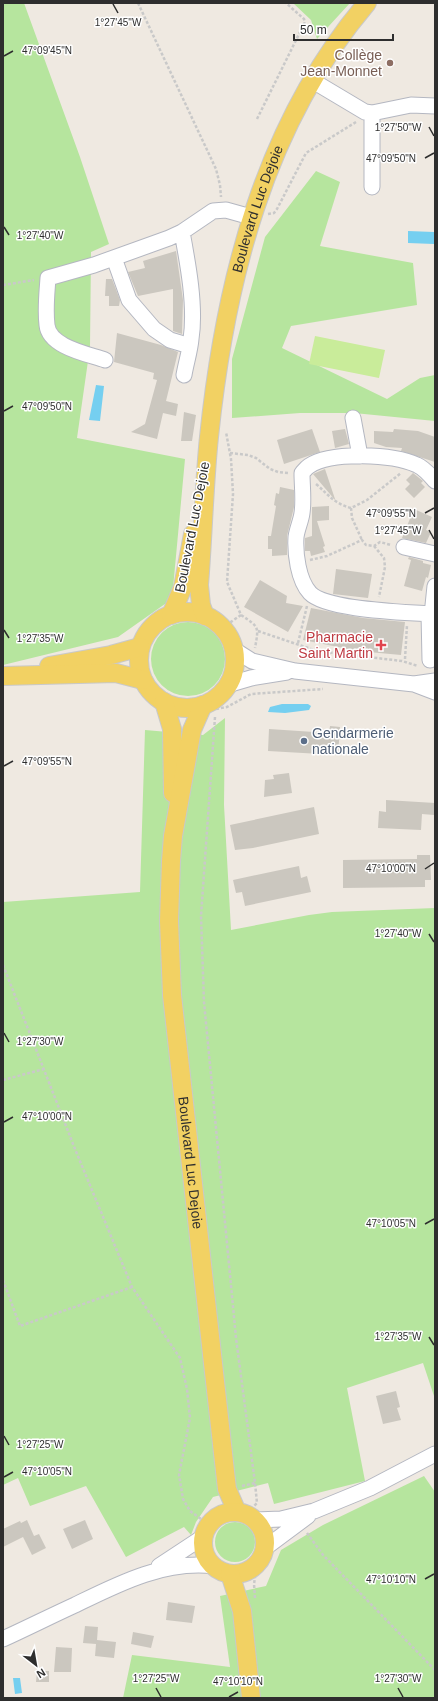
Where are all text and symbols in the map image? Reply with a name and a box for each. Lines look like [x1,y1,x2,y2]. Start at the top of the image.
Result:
scale bar [294,16,393,42]
text: 1°27'45"W [95,17,142,28]
text: 50 m [300,23,327,37]
text: 47°09'45"N [22,45,72,56]
place label: Collège Jean-Monnet [300,47,382,79]
marker: Collège Jean-Monnet [385,58,395,68]
text: 1°27'50"W [375,122,422,133]
street label: Boulevard Luc Dejoie [229,143,286,274]
text: 47°09'50"N [366,153,416,164]
text: 1°27'40"W [17,230,64,241]
text: 47°09'50"N [22,401,72,412]
street label: Boulevard Luc Dejoie [171,460,213,594]
text: 47°09'55"N [366,508,416,519]
text: 1°27'45"W [375,525,422,536]
place label: Pharmacie Saint Martin [298,629,373,661]
text: 1°27'35"W [17,633,64,644]
marker: Pharmacie Saint Martin [376,640,386,650]
place label: Gendarmerie nationale [312,725,394,757]
marker: Gendarmerie nationale [299,736,309,746]
text: 47°09'55"N [22,756,72,767]
text: 47°10'00"N [366,863,416,874]
text: 1°27'40"W [375,928,422,939]
text: 1°27'30"W [17,1036,64,1047]
street label: Boulevard Luc Dejoie [175,1096,206,1230]
text: 47°10'00"N [22,1111,72,1122]
text: 47°10'05"N [366,1218,416,1229]
text: 1°27'35"W [375,1331,422,1342]
text: 1°27'25"W [17,1439,64,1450]
text: 47°10'05"N [22,1466,72,1477]
text: 47°10'10"N [366,1574,416,1585]
north arrow [16,1645,56,1685]
text: N [35,1666,48,1681]
text: 1°27'25"W [133,1673,180,1684]
text: 1°27'30"W [375,1673,422,1684]
text: 47°10'10"N [213,1676,263,1687]

